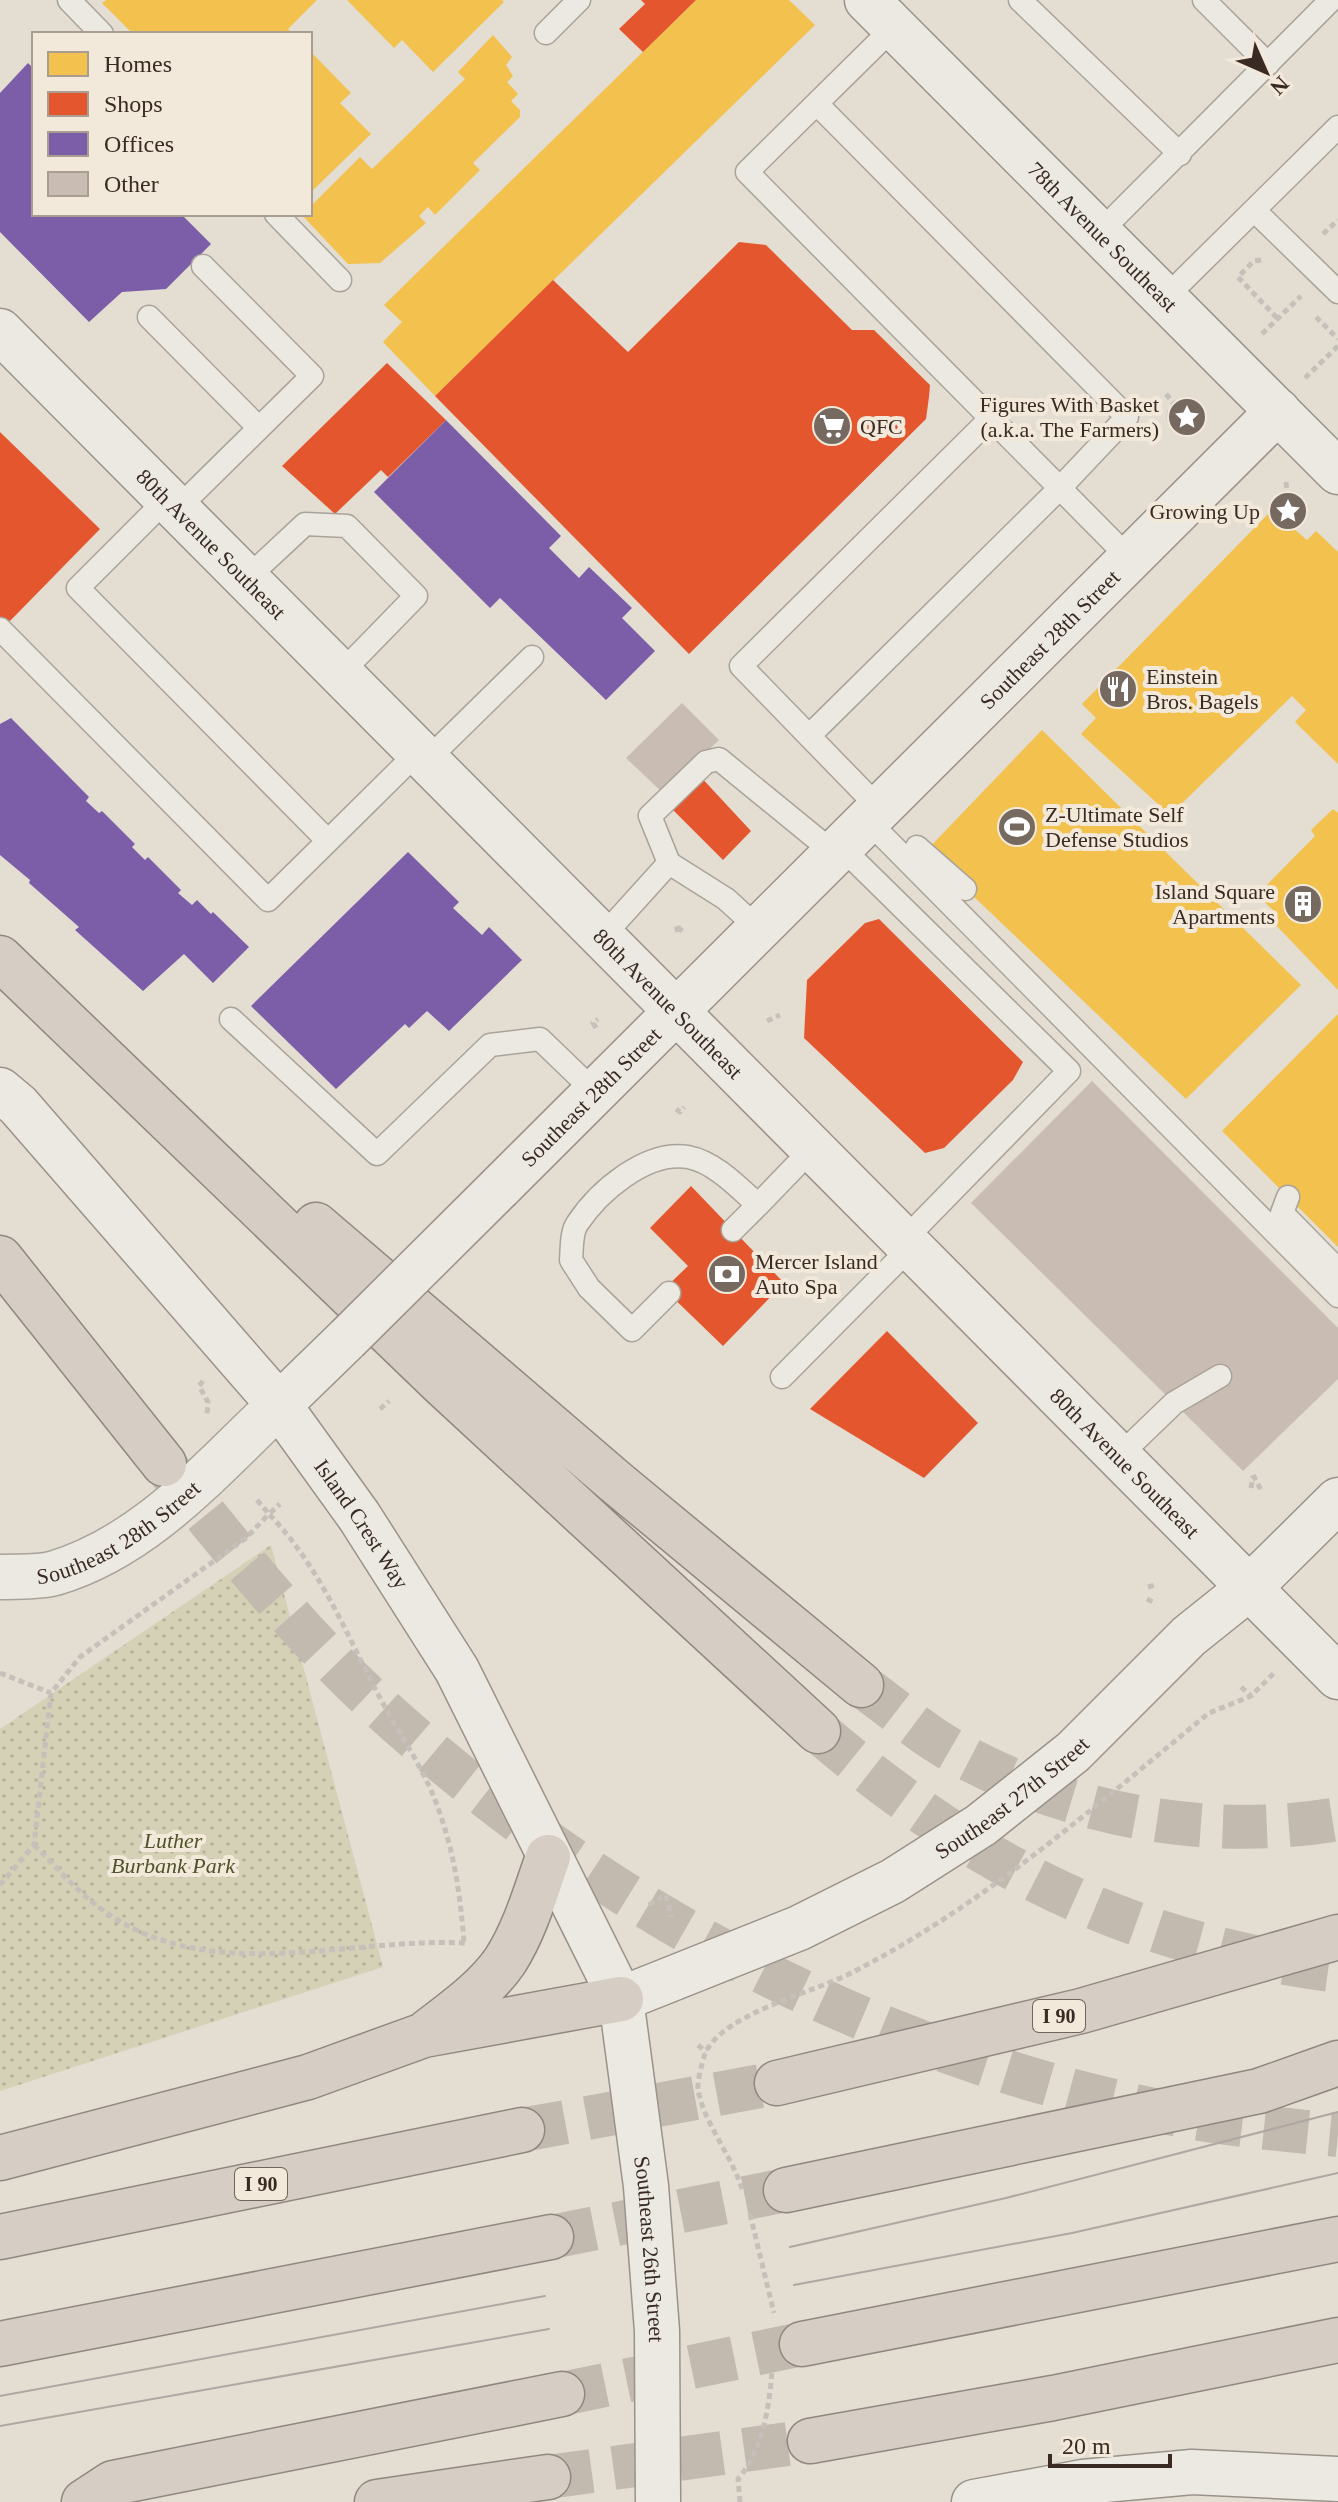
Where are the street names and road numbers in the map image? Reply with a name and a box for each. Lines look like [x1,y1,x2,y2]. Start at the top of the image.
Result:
street label: 78th Avenue Southeast [1023,156,1183,317]
street label: 80th Avenue Southeast [132,464,291,624]
street label: Southeast 28th Street [974,564,1124,714]
street label: 80th Avenue Southeast [589,923,748,1084]
street label: Southeast 28th Street [516,1022,666,1172]
street label: 80th Avenue Southeast [1045,1383,1205,1543]
street label: Island Crest Way [310,1454,414,1593]
street label: Southeast 28th Street [35,1475,205,1589]
street label: Southeast 27th Street [930,1731,1094,1864]
road number: I 90 [1033,2000,1085,2032]
street label: Southeast 26th Street [630,2154,670,2342]
road number: I 90 [235,2168,287,2200]

